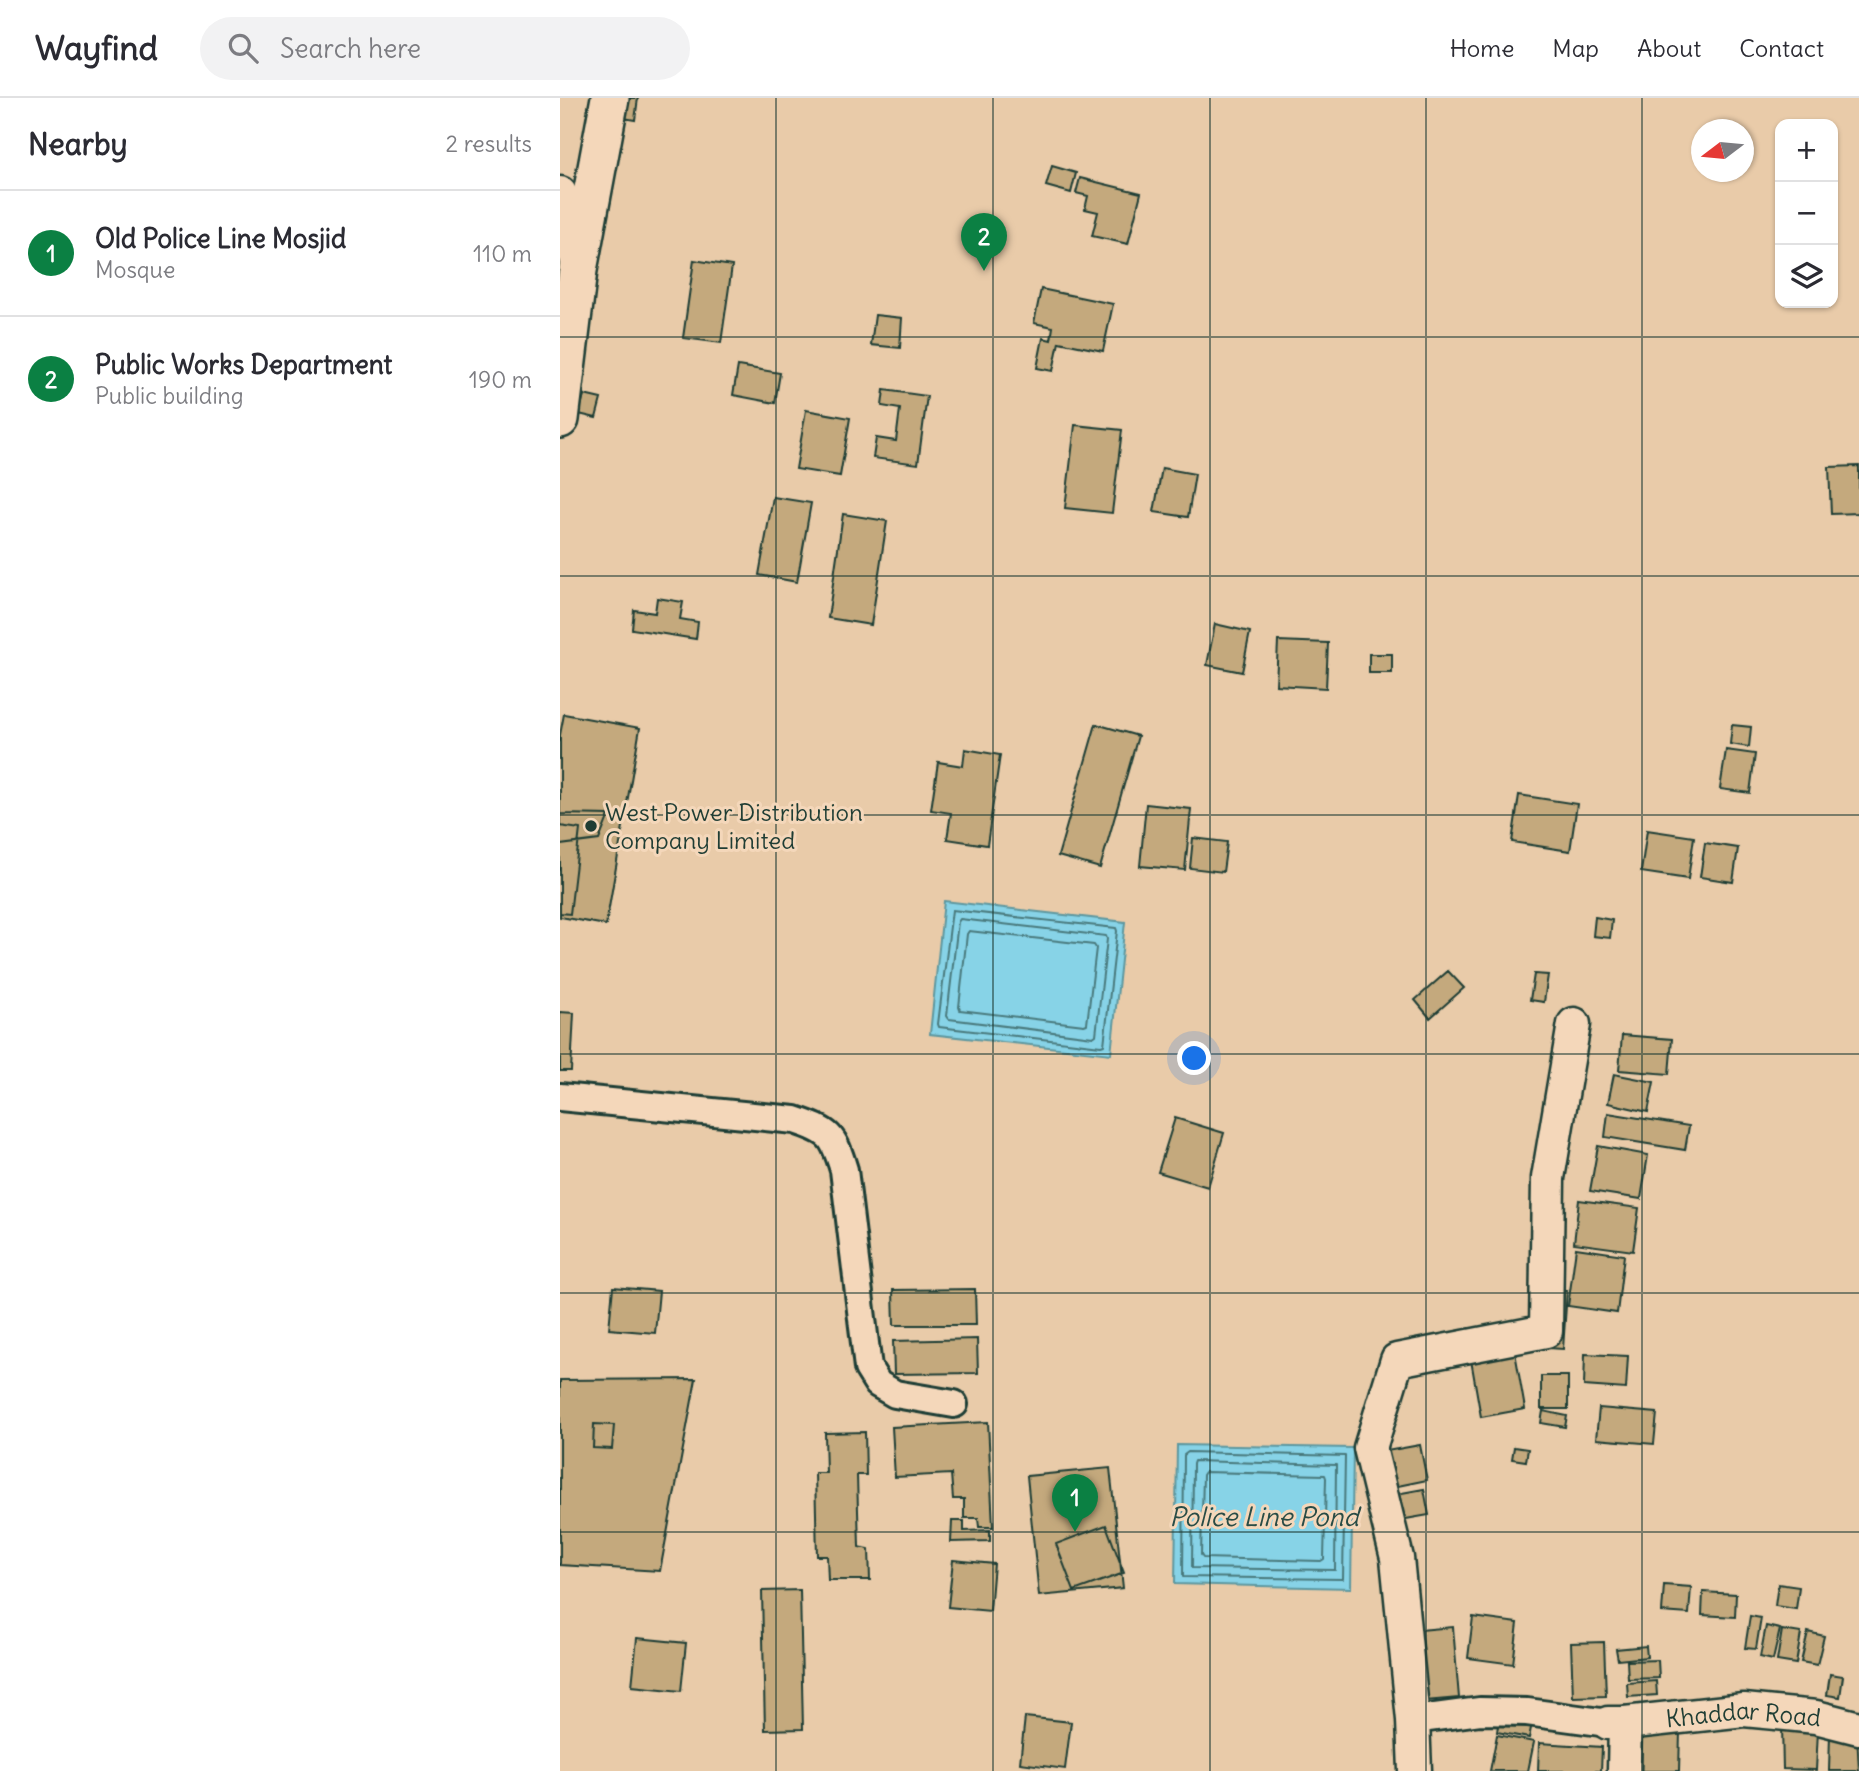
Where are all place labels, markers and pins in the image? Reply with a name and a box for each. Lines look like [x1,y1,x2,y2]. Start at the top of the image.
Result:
pin: 2 [961,213,1007,271]
place label: West Power Distribution Company Limited [605,797,863,855]
marker: West Power Distribution Company Limited [583,818,599,834]
pin: 1 [1052,1474,1098,1532]

